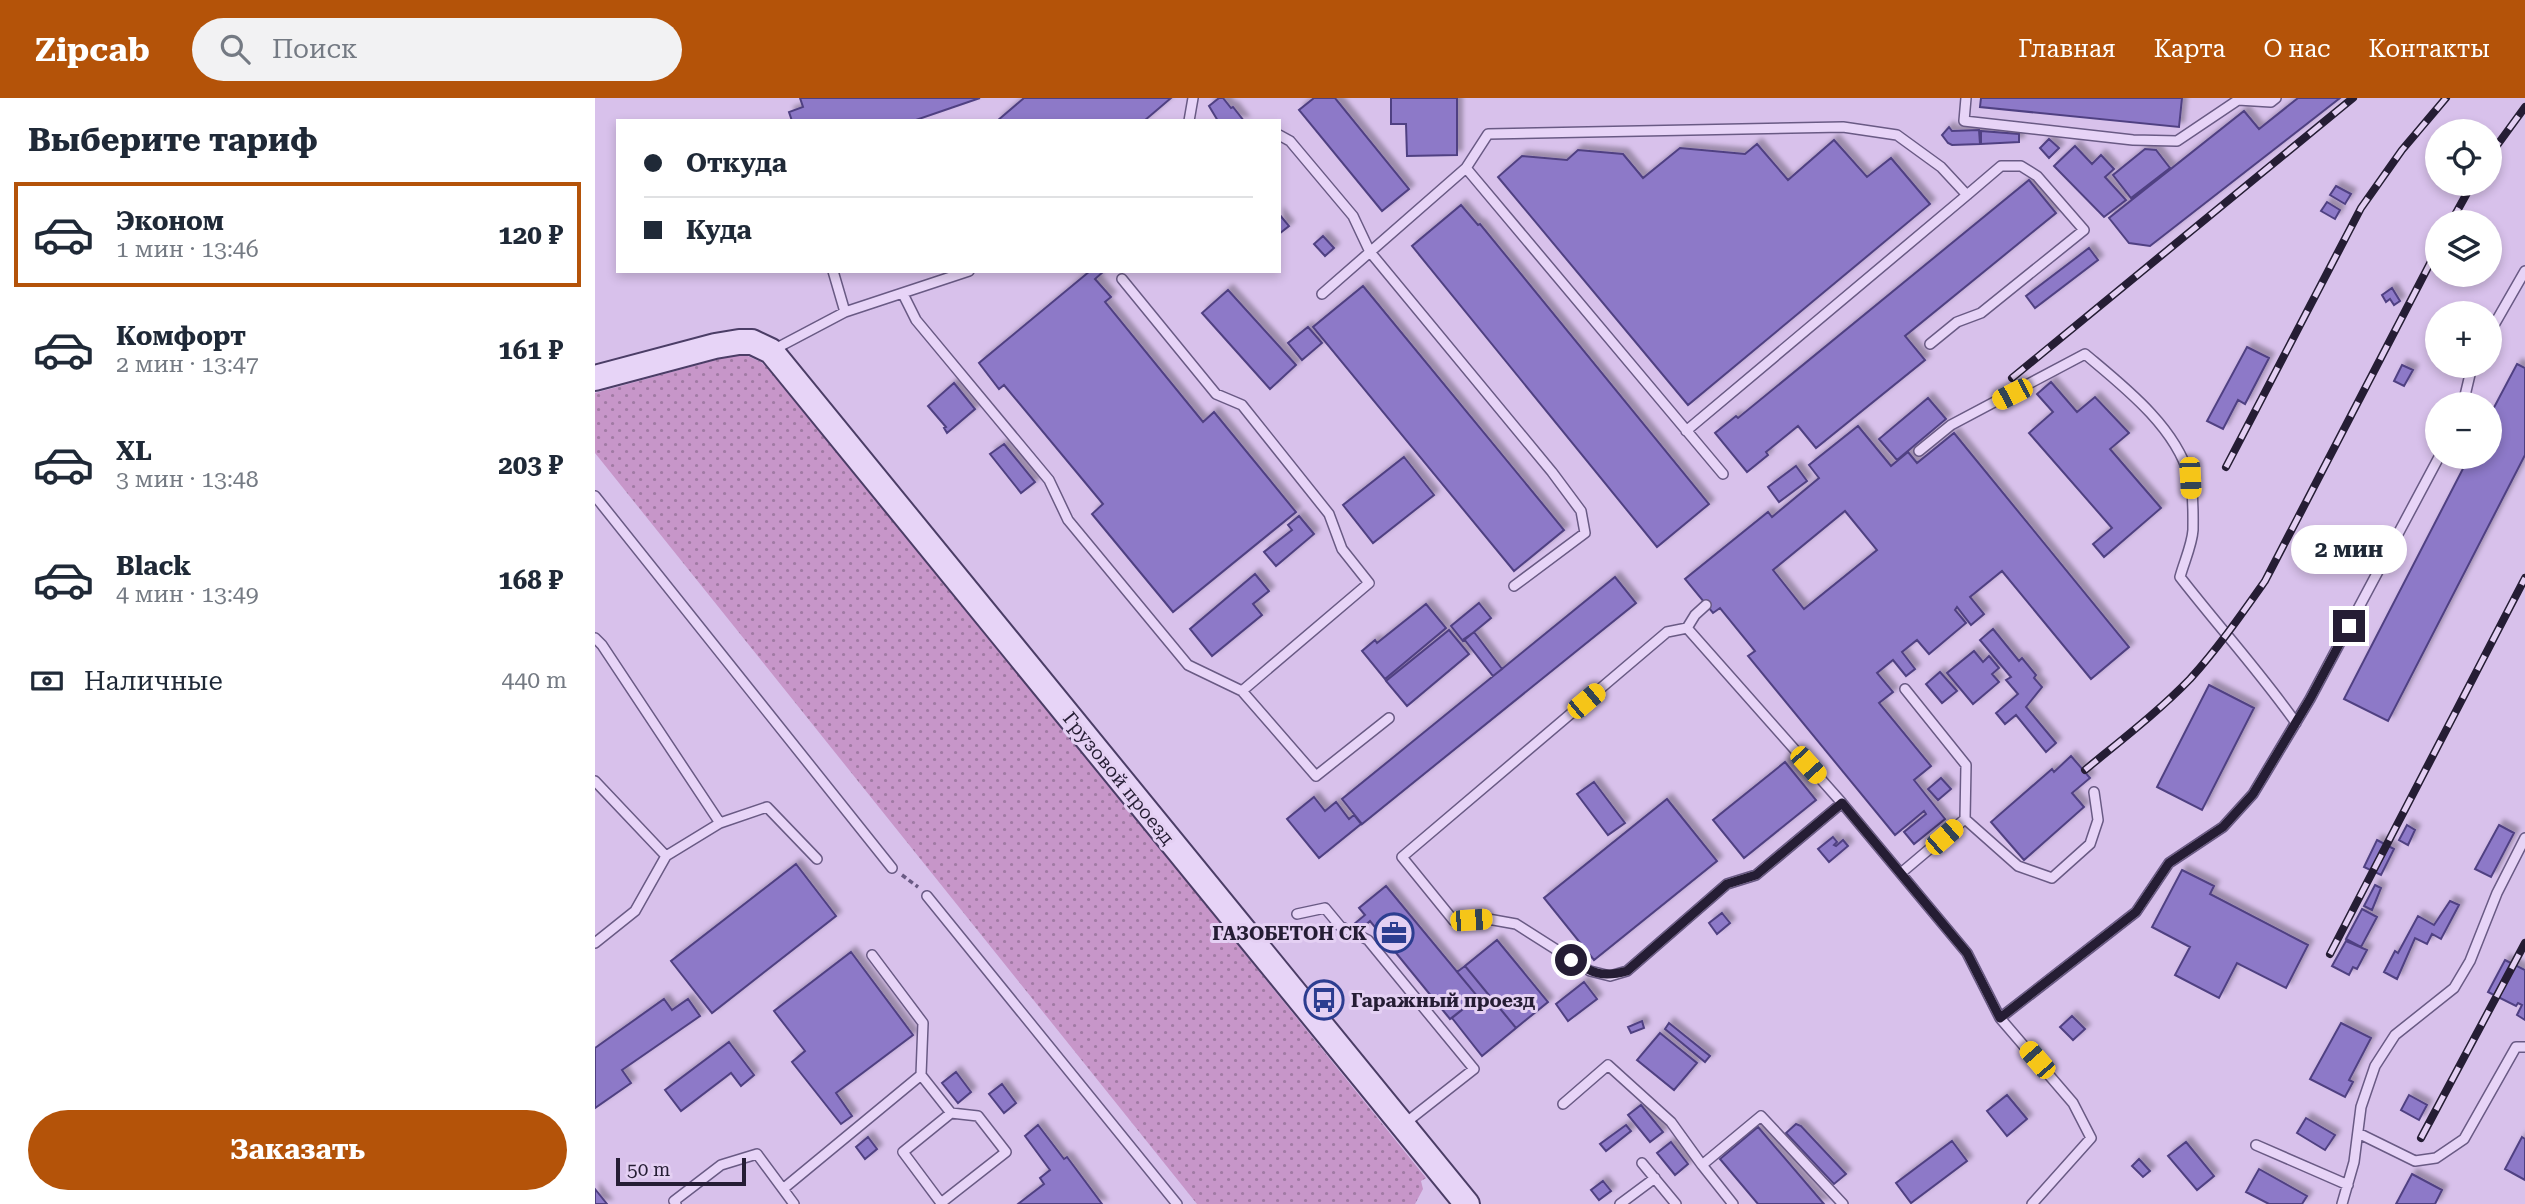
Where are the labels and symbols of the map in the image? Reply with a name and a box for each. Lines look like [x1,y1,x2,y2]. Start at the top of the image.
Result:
car [1989,375,2036,413]
car [2179,456,2202,500]
callout: 2 мин [2291,524,2407,574]
route end [2333,610,2365,642]
car [1564,679,1609,723]
street label: Грузовой проезд [1058,707,1179,849]
car [1787,742,1830,788]
car [1922,815,1967,859]
car [1450,908,1493,932]
office icon: ГАЗОБЕТОН СК [1373,912,1415,954]
place label: ГАЗОБЕТОН СК [1212,922,1367,945]
route start [1555,944,1587,976]
bus stop icon: Гаражный проезд [1303,979,1345,1021]
place label: Гаражный проезд [1351,989,1535,1012]
car [2016,1037,2059,1083]
scale bar [616,1155,745,1187]

